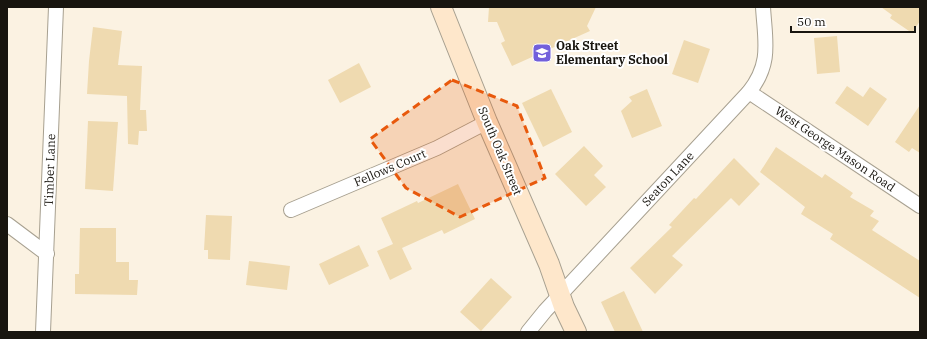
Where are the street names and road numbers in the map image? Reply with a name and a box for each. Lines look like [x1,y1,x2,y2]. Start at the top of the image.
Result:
street label: West George Mason Road [772,103,898,194]
street label: South Oak Street [475,104,526,197]
street label: Timber Lane [41,133,58,207]
street label: Fellows Court [352,146,428,189]
street label: Seaton Lane [639,148,697,209]

